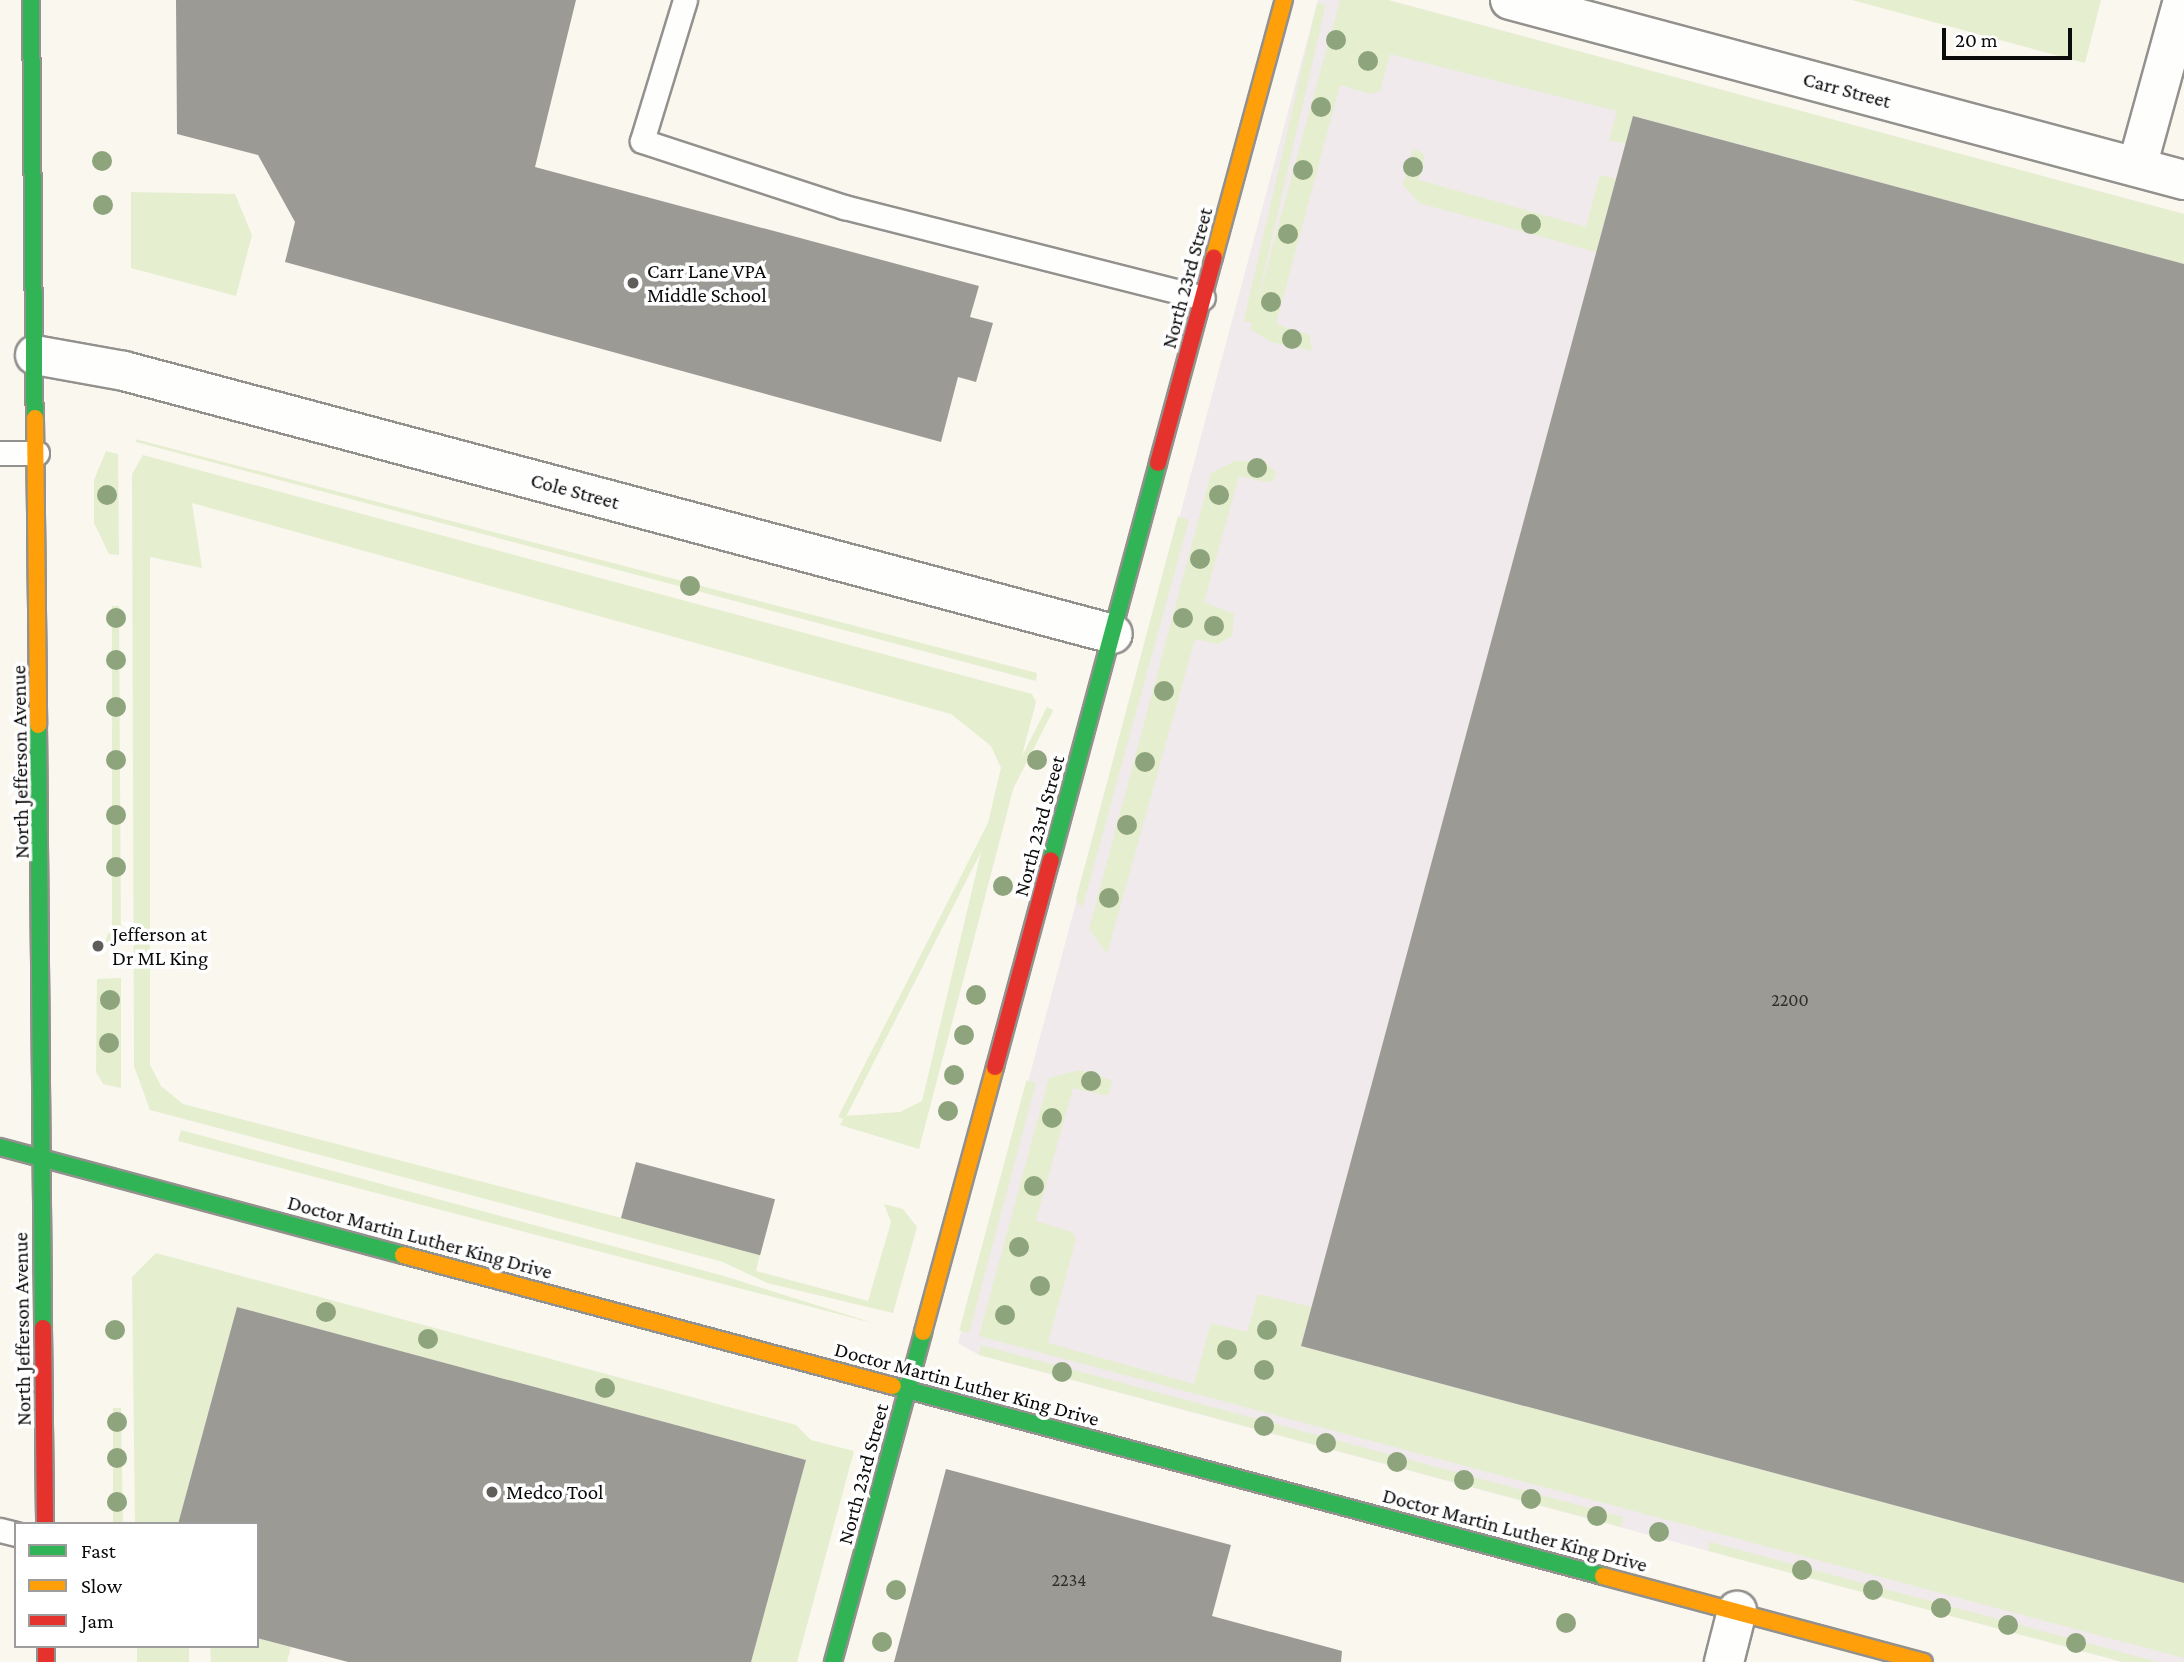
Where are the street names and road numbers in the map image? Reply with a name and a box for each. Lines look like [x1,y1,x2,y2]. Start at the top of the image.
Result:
street label: Carr Street [1800,66,1894,114]
street label: North 23rd Street [1156,205,1218,351]
street label: Cole Street [528,467,622,515]
street label: North Jefferson Avenue [6,665,34,859]
street label: North 23rd Street [1008,753,1070,899]
street label: Doctor Martin Luther King Drive [285,1190,555,1284]
street label: North Jefferson Avenue [8,1232,36,1426]
street label: Doctor Martin Luther King Drive [832,1337,1102,1431]
street label: North 23rd Street [832,1401,894,1547]
street label: Doctor Martin Luther King Drive [1380,1483,1650,1577]

